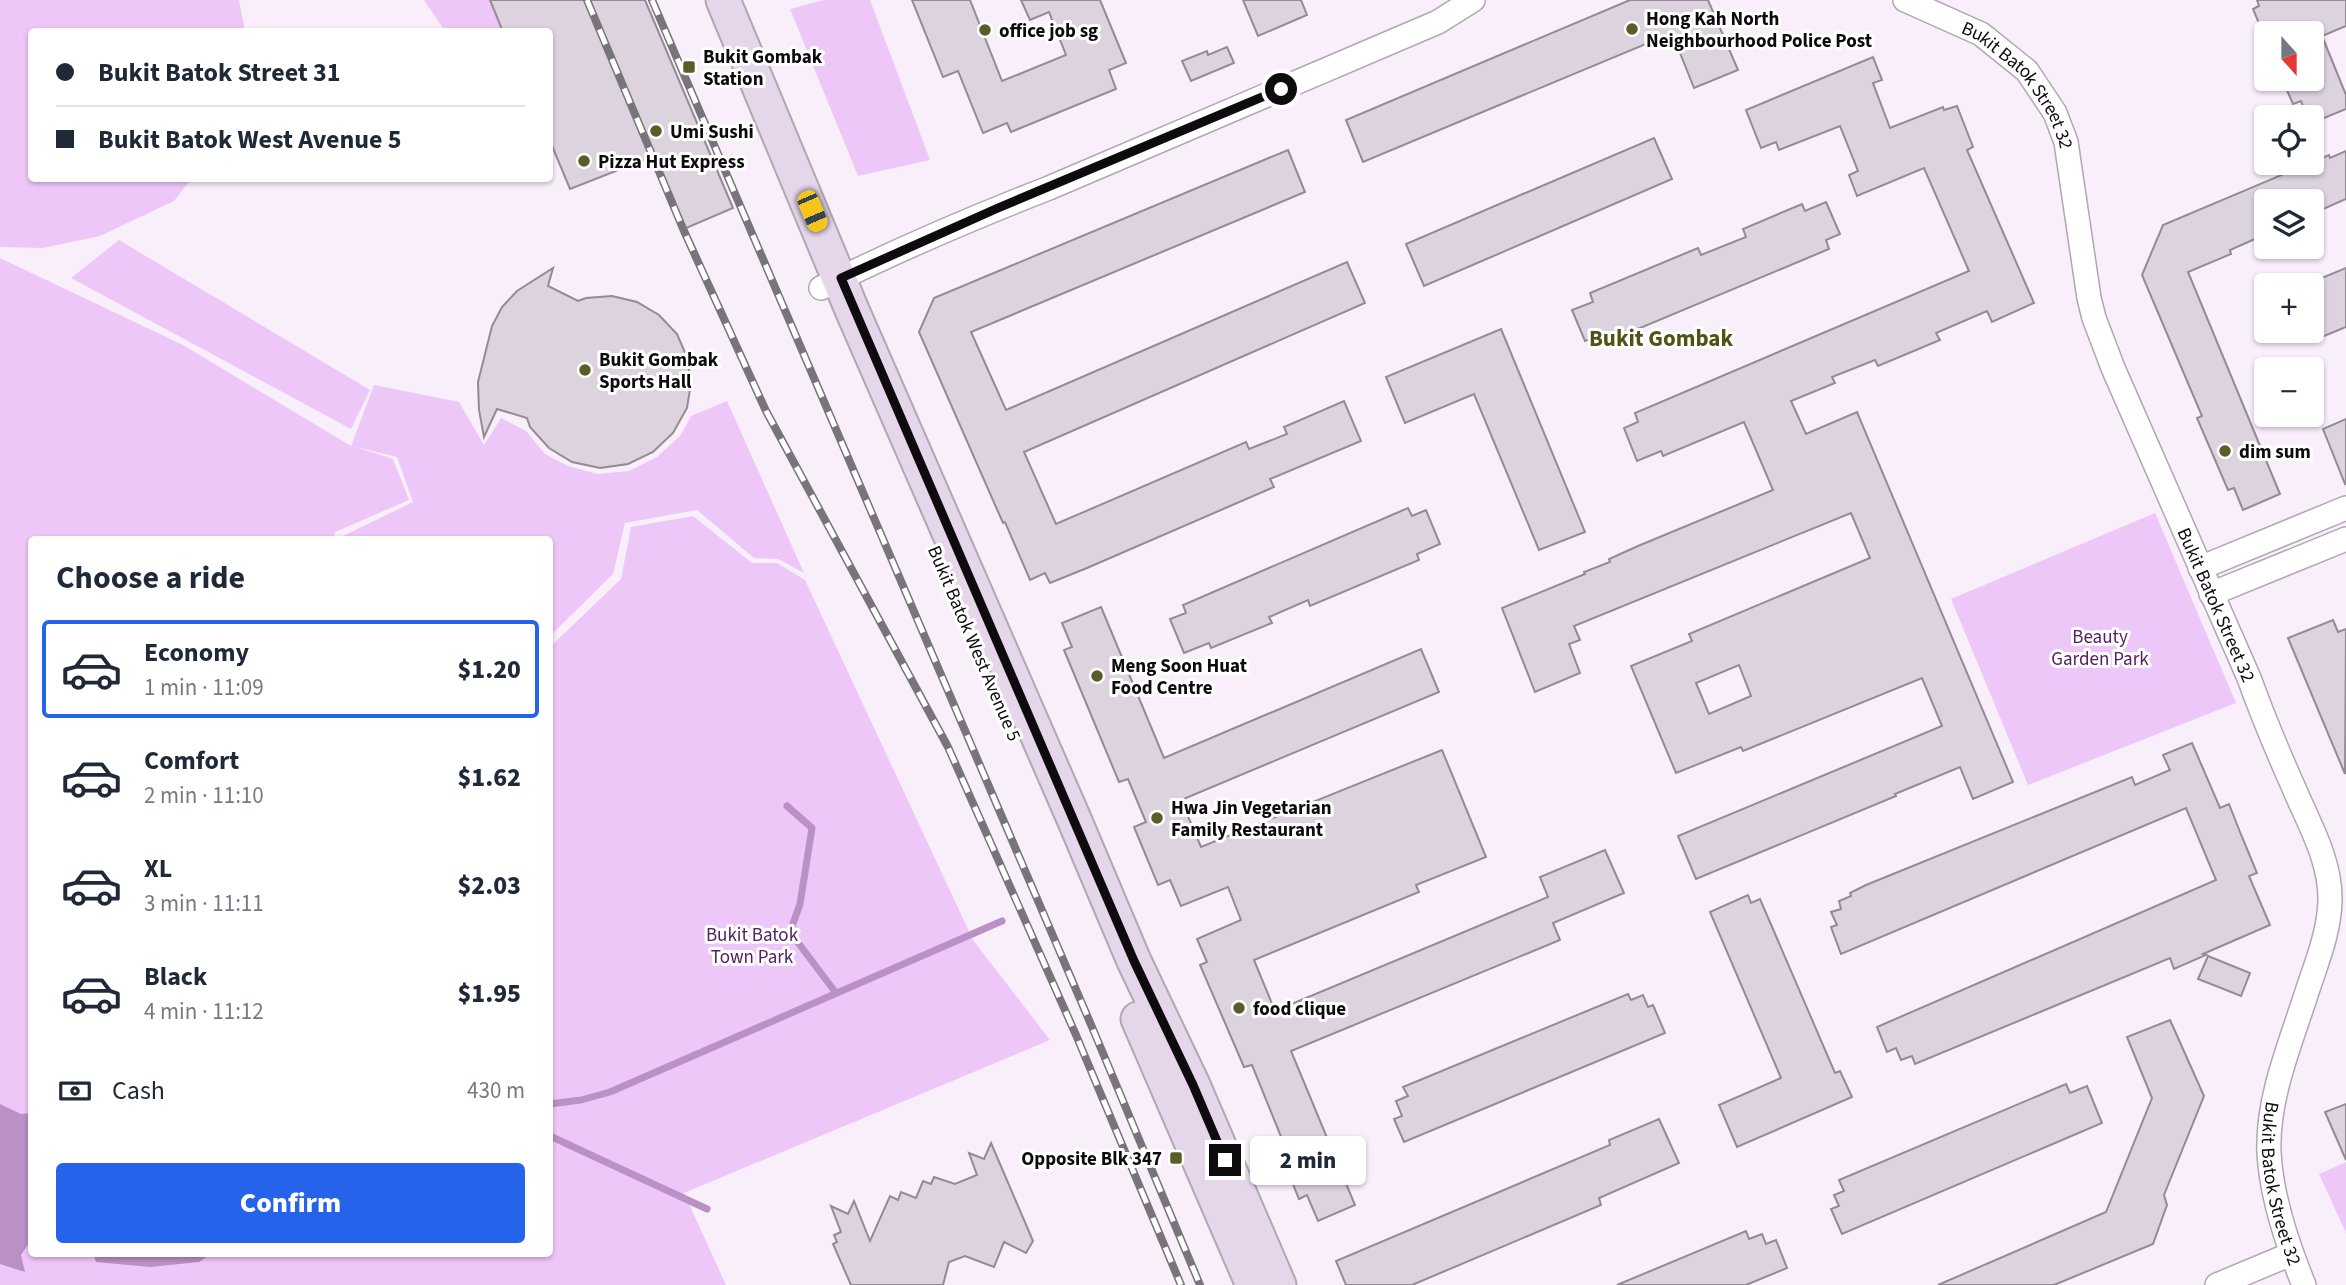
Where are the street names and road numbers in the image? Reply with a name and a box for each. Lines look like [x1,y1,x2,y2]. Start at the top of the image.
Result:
street label: Bukit Batok Street 32 [1957,15,2079,151]
street label: Bukit Batok Street 32 [2170,524,2261,687]
street label: Bukit Batok West Avenue 5 [920,542,1027,745]
street label: Bukit Batok Street 32 [2254,1099,2307,1270]

